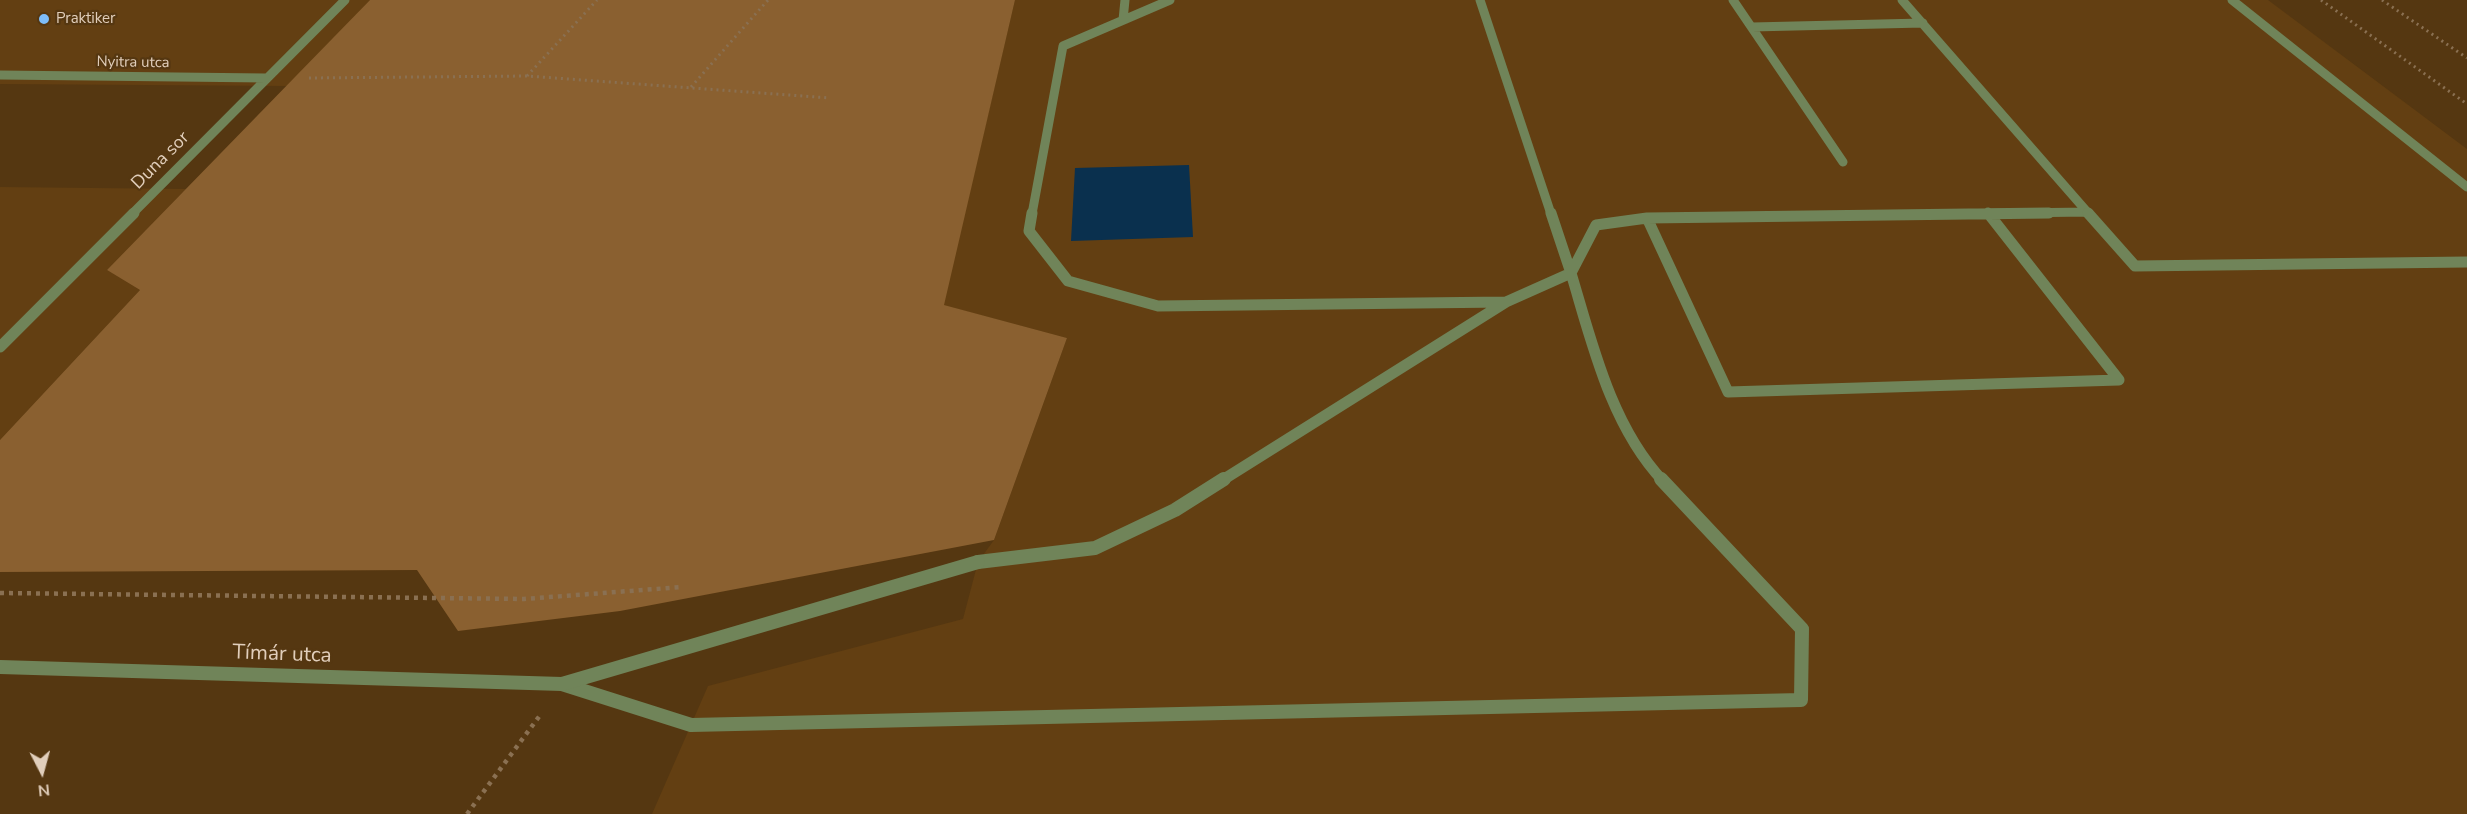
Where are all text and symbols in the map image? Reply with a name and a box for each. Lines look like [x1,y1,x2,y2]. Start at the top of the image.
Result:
place label: Praktiker [56,10,115,28]
marker: Praktiker [37,12,51,26]
street label: Nyitra utca [96,53,170,73]
street label: Duna sor [128,128,194,194]
street label: Tímár utca [232,641,332,669]
north arrow [12,742,72,802]
text: N [37,778,51,801]

